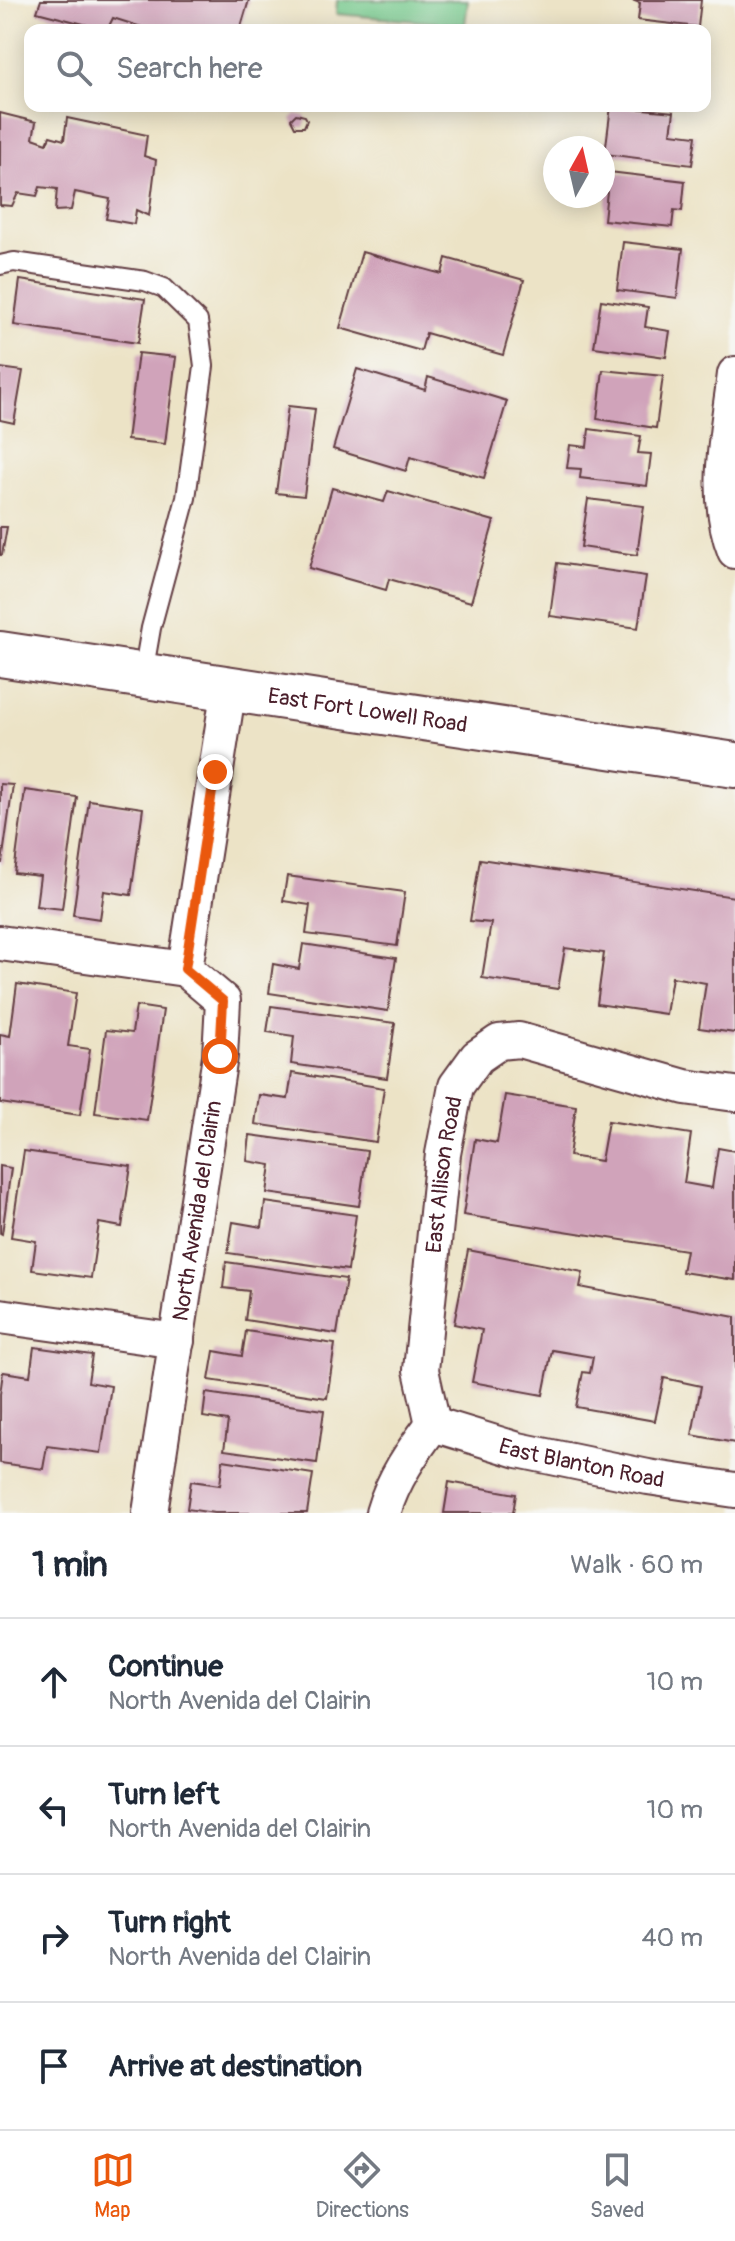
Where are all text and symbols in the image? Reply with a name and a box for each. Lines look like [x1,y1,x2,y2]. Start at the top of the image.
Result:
search box [24,24,711,112]
icon: search [52,46,96,90]
text: Search here [116,50,263,87]
north arrow [543,136,615,208]
street label: East Fort Lowell Road [266,682,469,739]
route end [197,754,233,790]
route start [202,1038,238,1074]
street label: East Allison Road [420,1094,469,1255]
street label: North Avenida del Clairin [167,1098,228,1323]
street label: East Blanton Road [496,1432,666,1494]
text: 1 min [32,1544,108,1587]
text: Walk · 60 m [570,1549,703,1581]
text: Continue [108,1648,223,1685]
icon: ahead [32,1660,76,1704]
text: 10 m [646,1666,703,1698]
text: North Avenida del Clairin [108,1685,371,1717]
text: Turn left [108,1776,219,1813]
icon: left [32,1788,76,1832]
text: 10 m [646,1794,703,1826]
text: North Avenida del Clairin [108,1813,371,1845]
text: Turn right [108,1904,231,1941]
icon: right [32,1916,76,1960]
text: 40 m [641,1922,703,1954]
text: North Avenida del Clairin [108,1941,371,1973]
icon: arrive [32,2044,76,2088]
text: Arrive at destination [108,2048,362,2085]
tab: Map [91,2148,135,2224]
tab: Directions [316,2148,409,2224]
tab: Saved [590,2148,644,2224]

